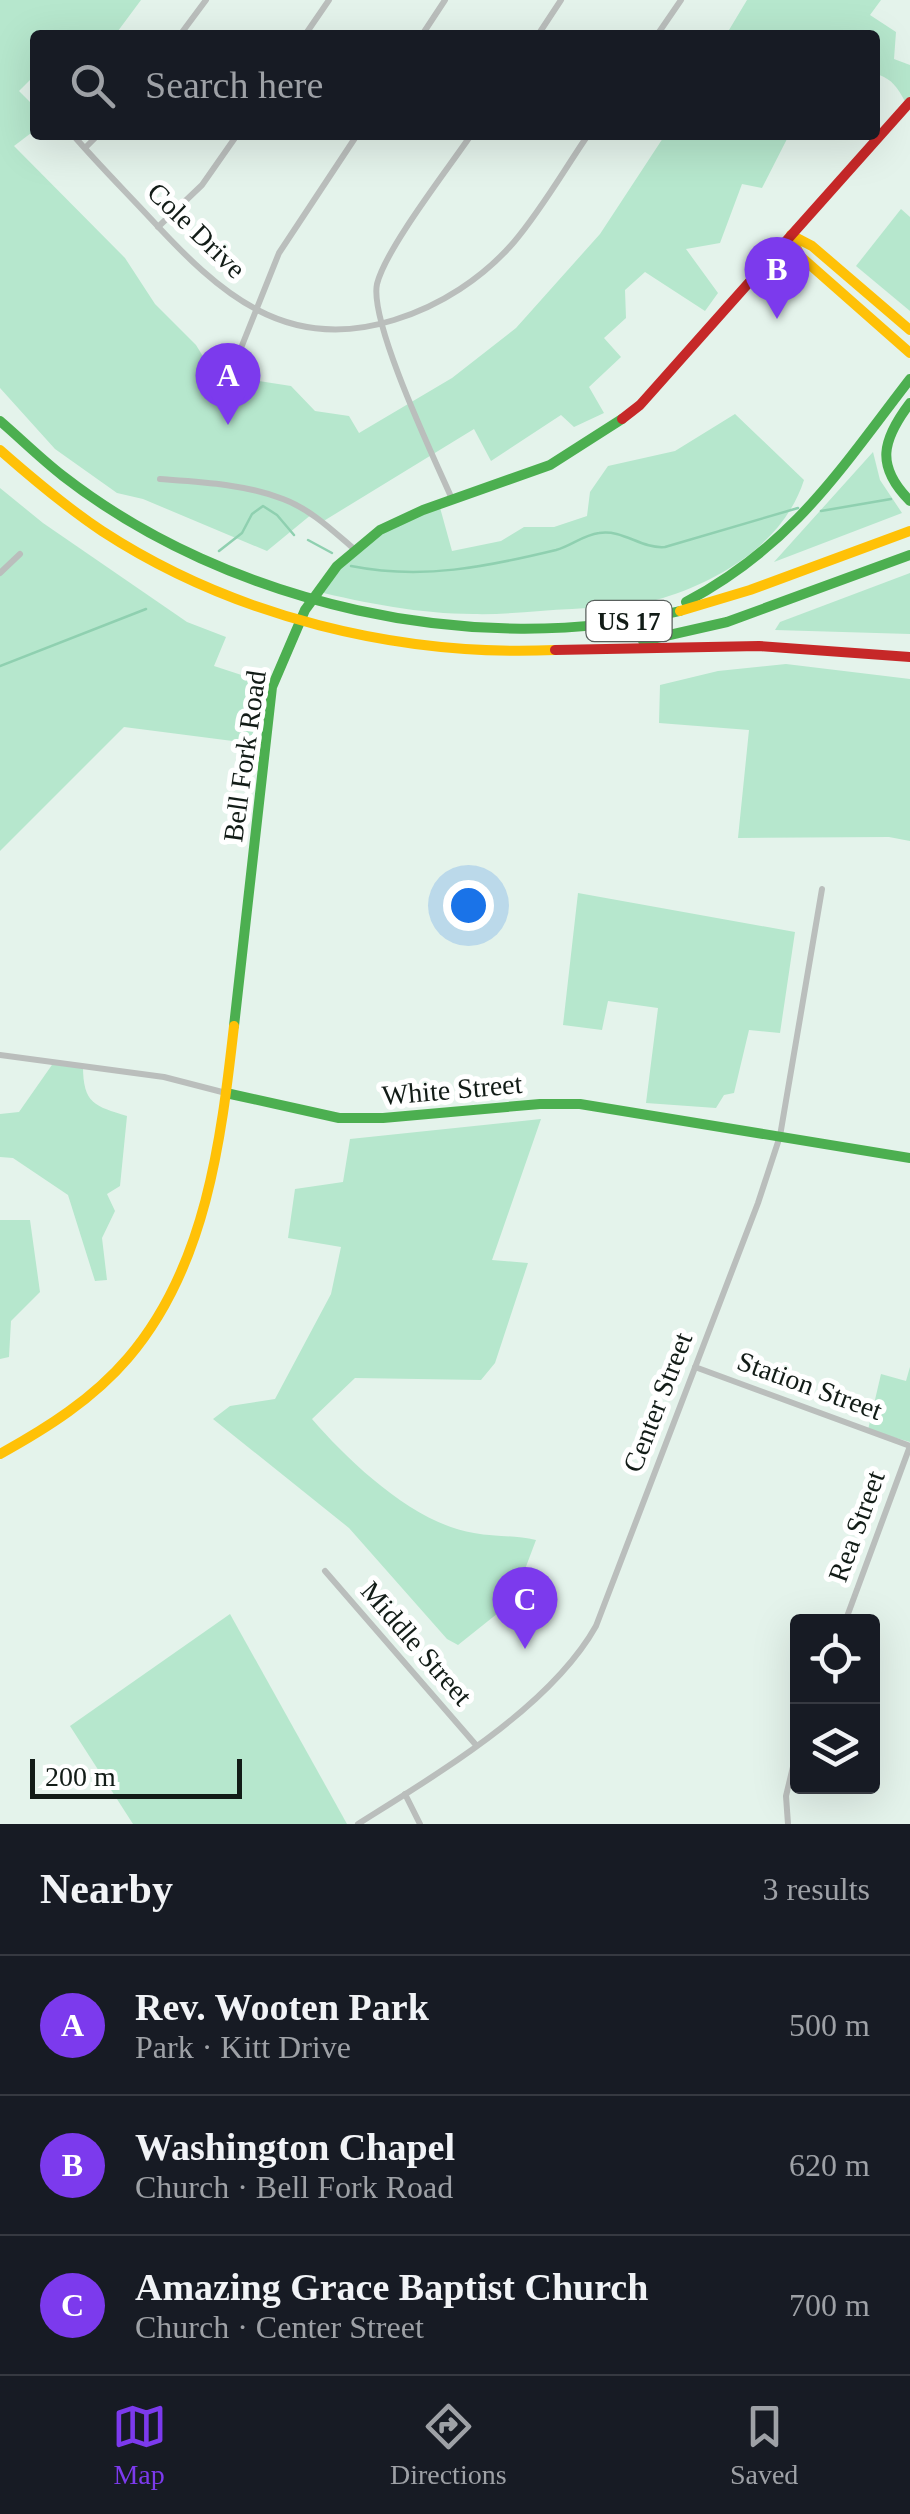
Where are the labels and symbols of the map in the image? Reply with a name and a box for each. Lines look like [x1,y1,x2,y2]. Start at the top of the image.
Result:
street label: Cole Drive [141,176,252,284]
pin: B [744,236,810,319]
pin: A [196,342,260,425]
road number: US 17 [586,601,672,641]
street label: Bell Fork Road [217,668,272,844]
your location [443,880,494,931]
street label: White Street [381,1068,524,1111]
street label: Center Street [617,1328,698,1476]
street label: Station Street [733,1345,887,1426]
street label: Rea Street [822,1466,891,1586]
pin: C [492,1566,558,1649]
street label: Middle Street [355,1575,479,1711]
scale bar [30,1754,242,1798]

